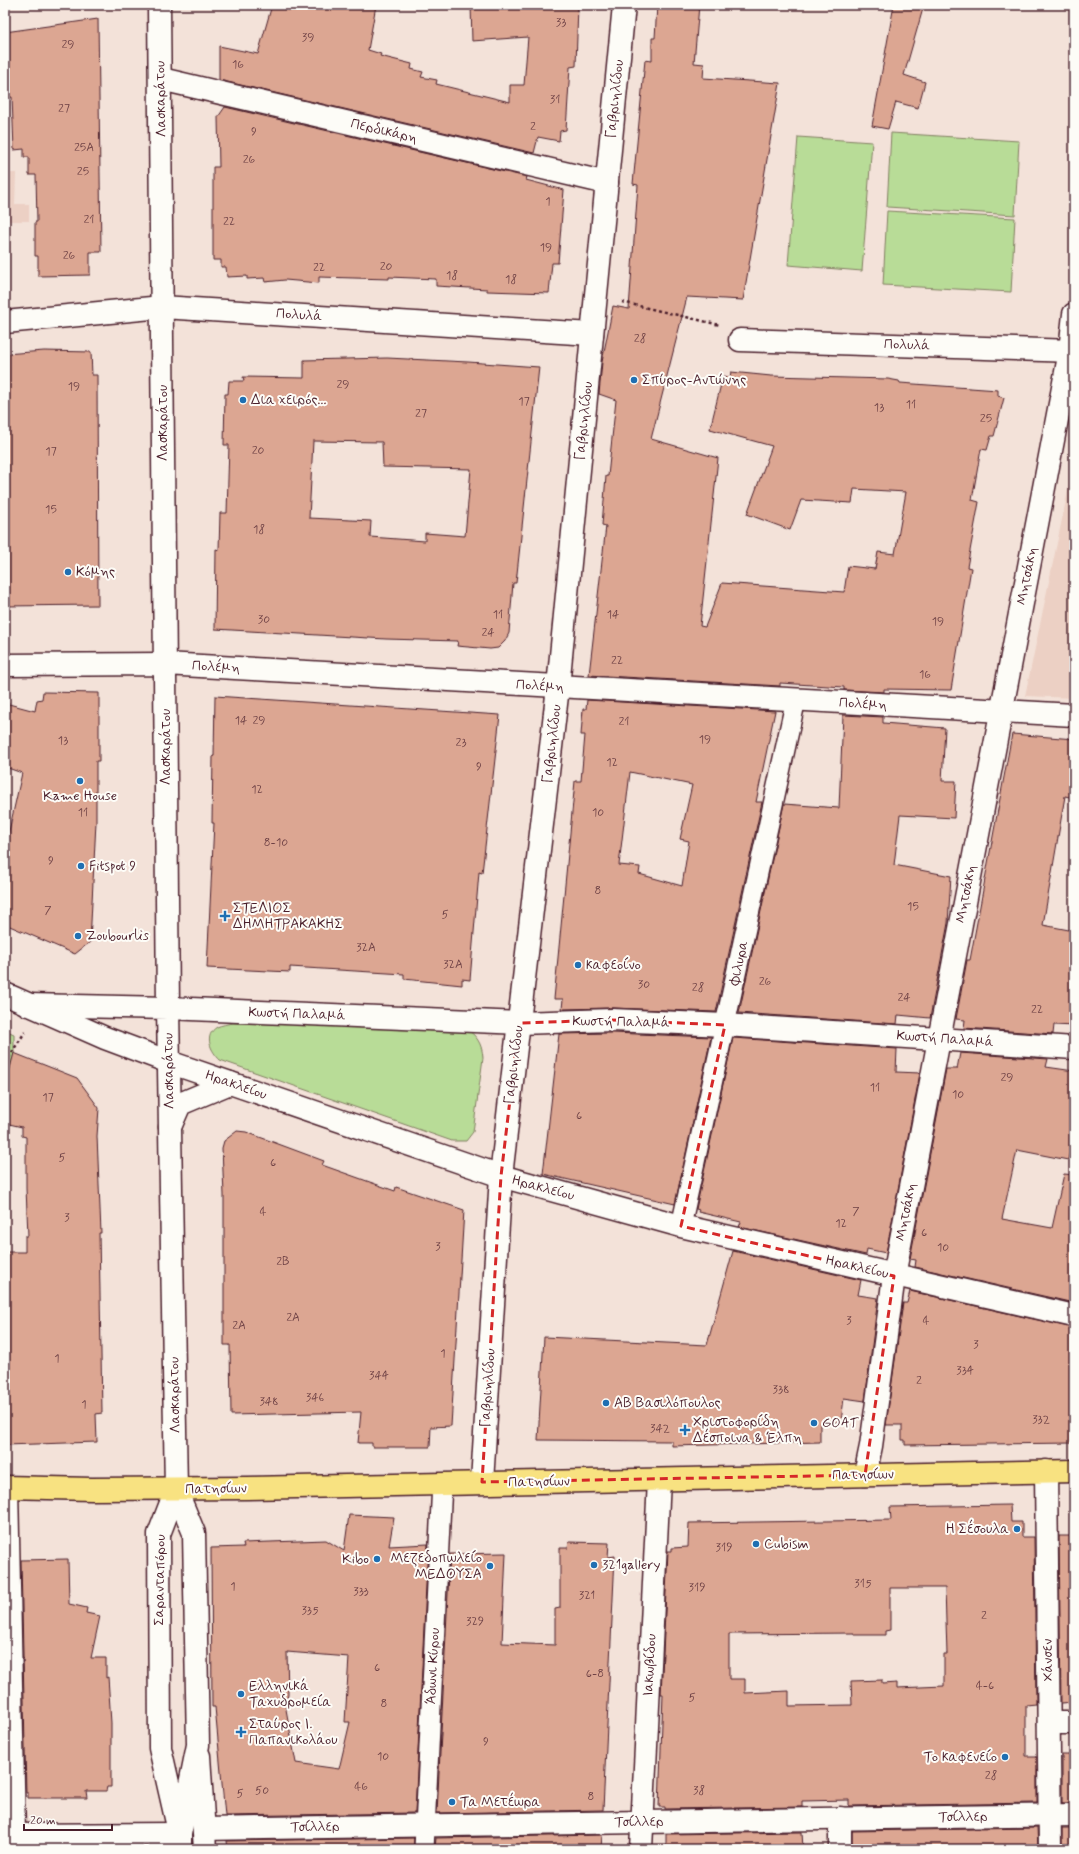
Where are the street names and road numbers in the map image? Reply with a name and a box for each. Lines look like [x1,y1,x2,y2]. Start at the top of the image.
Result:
street label: Γαβριηλίδου [602,59,628,139]
street label: Λασκαράτου [151,61,171,137]
street label: Περδικάρη [349,115,419,147]
street label: Πολυλά [275,304,323,326]
street label: Πολυλά [884,335,931,355]
street label: Γαβριηλίδου [571,381,597,461]
street label: Λασκαράτου [154,385,172,461]
street label: Μητσάκη [1013,545,1041,607]
street label: Πολέμη [192,656,241,677]
street label: Πολέμη [516,675,565,696]
street label: Πολέμη [839,693,888,714]
street label: Γαβριηλίδου [538,704,566,784]
street label: Λασκαράτου [157,709,175,785]
street label: Μητσάκη [952,863,980,925]
street label: Φιλυρα [725,939,753,988]
street label: Κωστή Παλαμά [248,1003,346,1025]
street label: Κωστή Παλαμά [572,1012,670,1032]
street label: Γαβριηλίδου [500,1025,528,1105]
street label: Κωστή Παλαμά [896,1027,994,1051]
street label: Λασκαράτου [159,1033,179,1109]
street label: Ηρακλείου [203,1066,269,1104]
street label: Ηρακλείου [510,1171,576,1205]
street label: Μητσάκη [892,1181,920,1243]
street label: Ηρακλείου [824,1251,890,1283]
street label: Γαβριηλίδου [476,1348,500,1428]
street label: Λασκαράτου [165,1357,185,1433]
street label: Πατησίων [832,1465,894,1485]
street label: Πατησίων [508,1472,570,1492]
street label: Πατησίων [185,1479,247,1499]
street label: Σαρανταπόρου [150,1534,170,1626]
street label: Άδωνι Κύρου [422,1627,444,1705]
street label: Ιακωβίδου [639,1633,661,1697]
street label: Χάνσεν [1039,1639,1057,1681]
street label: Τσίλλερ [938,1808,988,1826]
street label: Τσίλλερ [614,1813,664,1831]
street label: Τσίλλερ [290,1818,340,1836]

